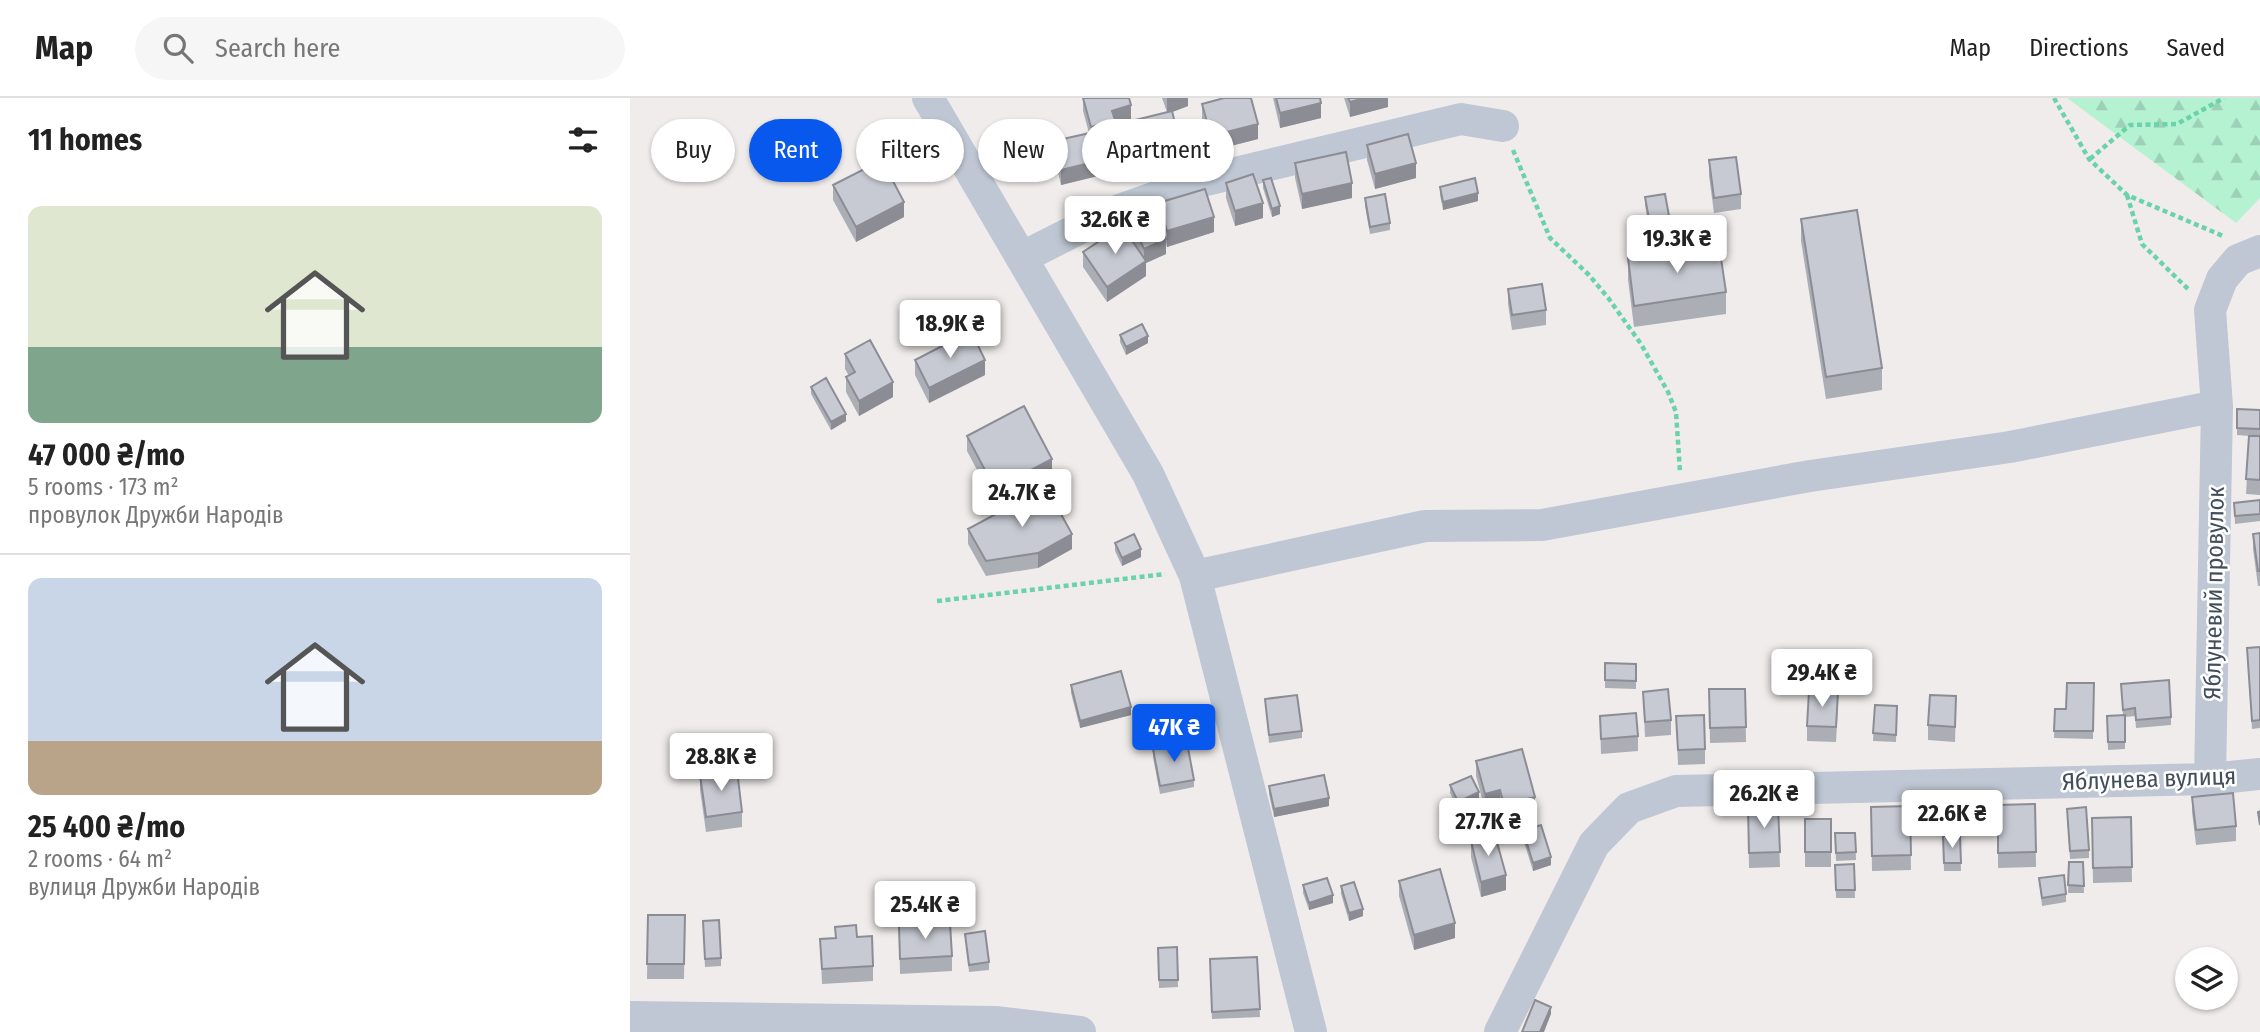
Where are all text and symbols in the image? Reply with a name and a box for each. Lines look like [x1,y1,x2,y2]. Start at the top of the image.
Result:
search box [135,17,625,80]
text: Map [35,28,93,68]
icon: search [159,29,197,67]
text: Search here [215,33,340,64]
text: Map [1950,34,1991,62]
text: Directions [2029,34,2128,62]
text: Saved [2166,34,2225,62]
chip: Buy [651,119,735,182]
chip: Rent [749,119,842,182]
chip: Filters [856,119,964,182]
chip: New [978,119,1068,182]
chip: Apartment [1082,119,1234,182]
icon: filters [564,121,602,159]
text: 11 homes [28,122,142,158]
pin: 32.6K ₴ [1050,197,1180,256]
text: 32.6K ₴ [1081,205,1149,233]
pin: 19.3K ₴ [1612,216,1742,275]
text: 19.3K ₴ [1643,224,1711,252]
icon: home [252,252,378,378]
pin: 18.9K ₴ [885,300,1015,360]
text: 18.9K ₴ [916,309,984,337]
text: 47 000 ₴/mo [28,437,185,473]
pin: 24.7K ₴ [957,470,1087,529]
text: 5 rooms · 173 m² [28,473,179,501]
text: 24.7K ₴ [988,478,1056,506]
street label: Яблуневий провулок [2198,486,2230,700]
text: провулок Дружби Народів [28,501,284,529]
icon: home [252,624,378,750]
pin: 29.4K ₴ [1757,650,1887,709]
text: 29.4K ₴ [1787,658,1857,686]
pin: 47K ₴ [1125,704,1223,764]
text: 47K ₴ [1148,713,1200,741]
pin: 28.8K ₴ [656,734,786,793]
text: 28.8K ₴ [686,742,756,770]
street label: Яблунева вулиця [2061,762,2237,796]
pin: 26.2K ₴ [1699,770,1829,830]
text: 26.2K ₴ [1730,779,1798,807]
pin: 22.6K ₴ [1887,790,2017,850]
pin: 27.7K ₴ [1423,798,1553,858]
text: 22.6K ₴ [1918,799,1986,827]
text: 27.7K ₴ [1455,807,1521,835]
text: 25 400 ₴/mo [28,809,185,845]
text: 2 rooms · 64 m² [28,845,172,873]
text: вулиця Дружби Народів [28,873,260,901]
pin: 25.4K ₴ [860,882,990,941]
text: 25.4K ₴ [891,890,959,918]
map controls [2175,947,2238,1010]
button: layers [2175,947,2238,1010]

